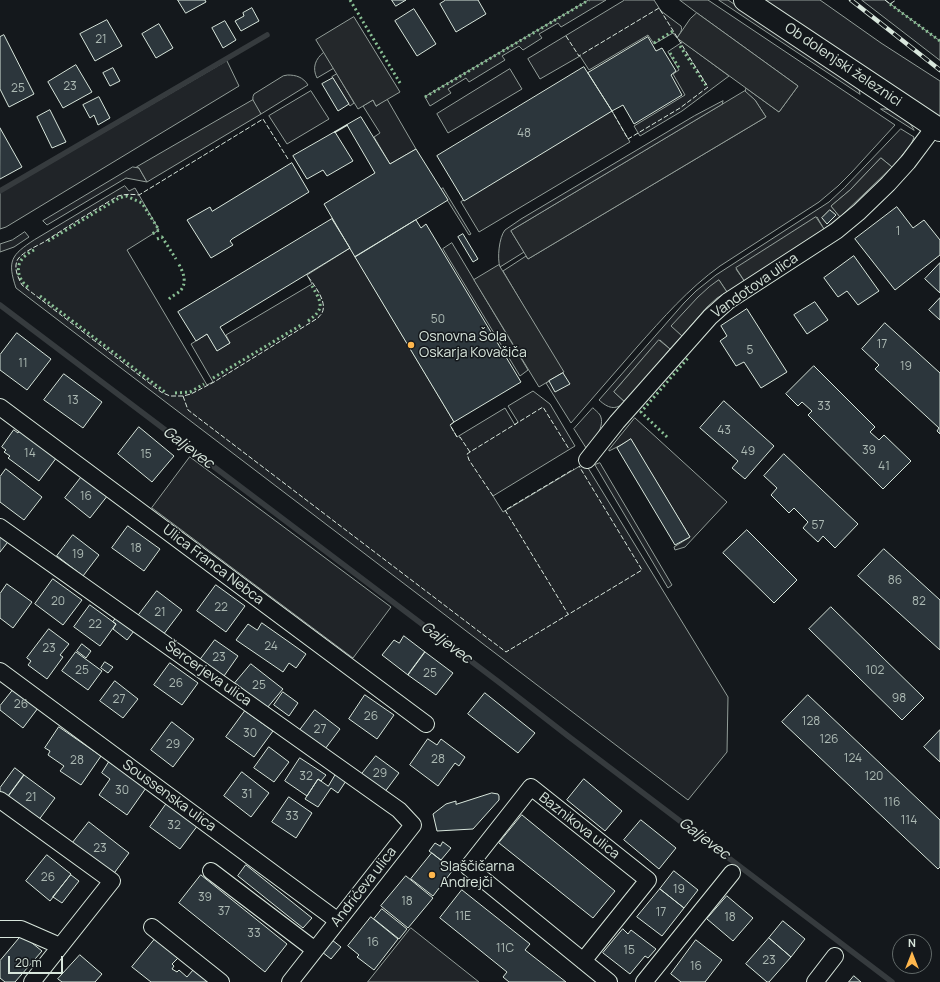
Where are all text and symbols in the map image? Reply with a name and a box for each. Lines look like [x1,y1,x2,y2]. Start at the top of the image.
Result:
street label: Ob dolenjski železnici [781,20,905,110]
house number: 21 [95,33,107,47]
house number: 23 [63,80,77,94]
house number: 25 [11,82,25,96]
house number: 48 [517,127,531,141]
house number: 1 [896,225,900,239]
street label: Vandotova ulica [709,250,801,322]
house number: 50 [431,313,445,327]
place label: Osnovna Šola Oskarja Kovačiča [419,329,527,362]
house number: 17 [877,338,887,352]
marker: Osnovna Šola Oskarja Kovačiča [406,340,416,350]
house number: 5 [747,344,753,358]
house number: 11 [18,357,28,371]
house number: 19 [900,360,912,374]
house number: 13 [67,394,79,408]
house number: 33 [817,400,831,414]
water label: Galjevec [159,423,217,473]
house number: 43 [717,424,731,438]
house number: 39 [862,444,876,458]
house number: 49 [741,445,755,459]
house number: 14 [24,447,36,461]
house number: 15 [140,448,152,462]
house number: 41 [878,460,890,474]
house number: 16 [80,490,92,504]
house number: 57 [812,519,824,533]
street label: Ulica Franca Nebca [159,521,267,609]
house number: 18 [130,542,142,556]
house number: 19 [72,548,84,562]
house number: 86 [888,574,902,588]
house number: 20 [51,595,65,609]
house number: 82 [912,595,926,609]
house number: 22 [214,601,228,615]
house number: 21 [154,606,166,620]
house number: 22 [88,618,102,632]
water label: Galjevec [417,618,475,668]
street label: Šercerjeva ulica [162,638,254,710]
house number: 24 [264,640,278,654]
house number: 23 [42,642,56,656]
house number: 23 [212,651,226,665]
house number: 25 [75,664,89,678]
house number: 102 [866,664,884,678]
house number: 25 [423,667,437,681]
house number: 26 [169,677,183,691]
house number: 25 [252,679,266,693]
house number: 98 [892,692,906,706]
house number: 27 [113,693,125,707]
house number: 26 [14,698,28,712]
house number: 26 [364,710,378,724]
house number: 128 [802,715,820,729]
house number: 27 [314,723,326,737]
house number: 30 [243,727,257,741]
house number: 126 [820,733,838,747]
house number: 29 [166,738,180,752]
house number: 124 [844,752,862,766]
house number: 28 [431,753,445,767]
house number: 28 [70,754,84,768]
street label: Soussenska ulica [119,756,219,836]
house number: 29 [373,767,387,781]
house number: 32 [299,770,313,784]
house number: 120 [865,770,883,784]
house number: 30 [115,784,129,798]
house number: 31 [241,788,253,802]
street label: Baznikova ulica [535,789,623,863]
house number: 21 [25,791,37,805]
house number: 116 [884,796,900,810]
house number: 33 [285,810,299,824]
water label: Galjevec [675,814,733,864]
house number: 114 [901,814,917,828]
house number: 32 [167,819,181,833]
house number: 23 [93,842,107,856]
street label: Andrićeva ulica [328,844,400,930]
place label: Slaščičarna Andrejči [440,859,514,892]
marker: Slaščičarna Andrejči [427,870,437,880]
house number: 26 [41,871,55,885]
house number: 19 [673,883,685,897]
house number: 39 [198,891,212,905]
house number: 18 [401,895,413,909]
house number: 37 [218,905,230,919]
house number: 17 [656,906,666,920]
house number: 11E [455,910,471,924]
house number: 18 [724,911,736,925]
house number: 33 [247,927,261,941]
north arrow [892,934,932,974]
text: N [908,935,916,950]
house number: 16 [367,936,379,950]
house number: 11C [496,942,514,956]
house number: 15 [623,944,635,958]
scale bar [10,948,65,974]
text: 20 m [15,954,42,971]
house number: 23 [762,954,776,968]
house number: 16 [690,960,702,974]

